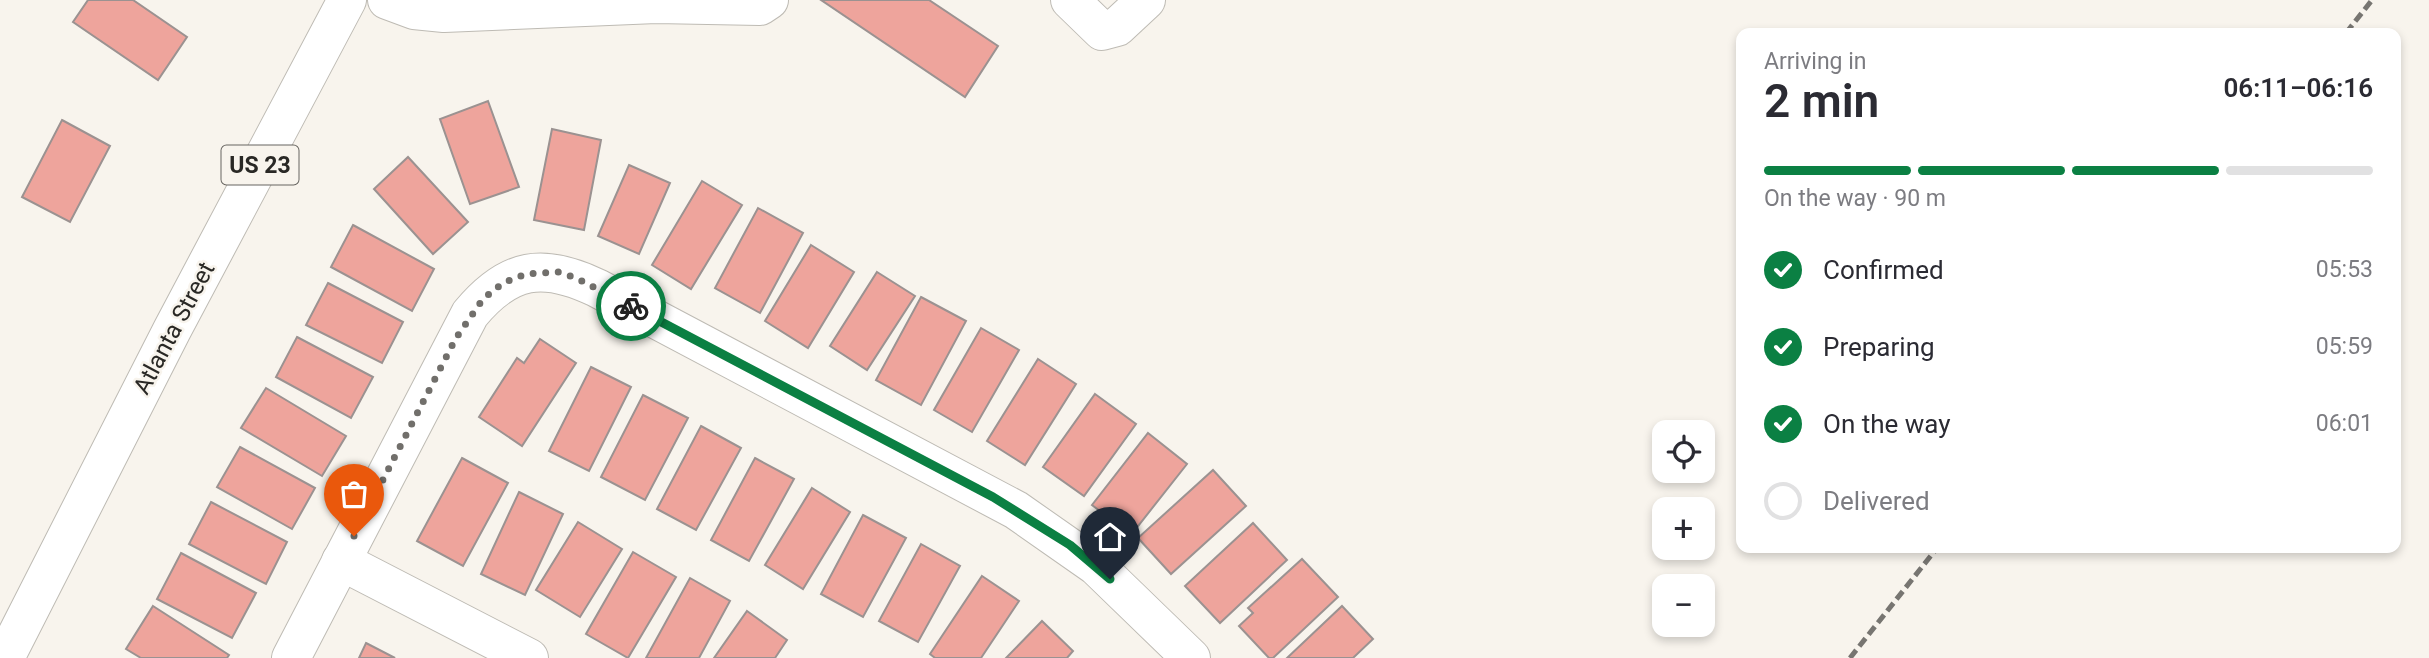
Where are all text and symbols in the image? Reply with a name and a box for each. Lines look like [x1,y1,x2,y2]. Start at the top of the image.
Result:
text: Arriving in [1764,48,1867,75]
text: 06:11–06:16 [2223,73,2373,103]
text: 2 min [1764,74,1879,128]
road number: US 23 [222,146,298,184]
text: On the way · 90 m [1764,185,1946,212]
icon: check [1764,251,1802,289]
text: Confirmed [1823,255,1944,285]
text: 05:53 [2316,256,2373,283]
street label: Atlanta Street [127,257,221,399]
courier [596,271,666,341]
icon: bike [612,287,650,325]
icon: check [1764,328,1802,366]
text: Preparing [1823,332,1935,362]
text: 05:59 [2316,333,2373,360]
icon: check [1764,405,1802,443]
text: On the way [1823,409,1951,439]
text: 06:01 [2316,410,2373,437]
map controls [1652,420,1715,637]
button: locate [1652,420,1715,483]
pin [324,464,384,536]
icon: bag [335,475,373,513]
text: Delivered [1823,486,1930,516]
button: + [1652,497,1715,560]
pin [1080,507,1140,579]
icon: home [1091,518,1129,556]
button: − [1652,574,1715,637]

